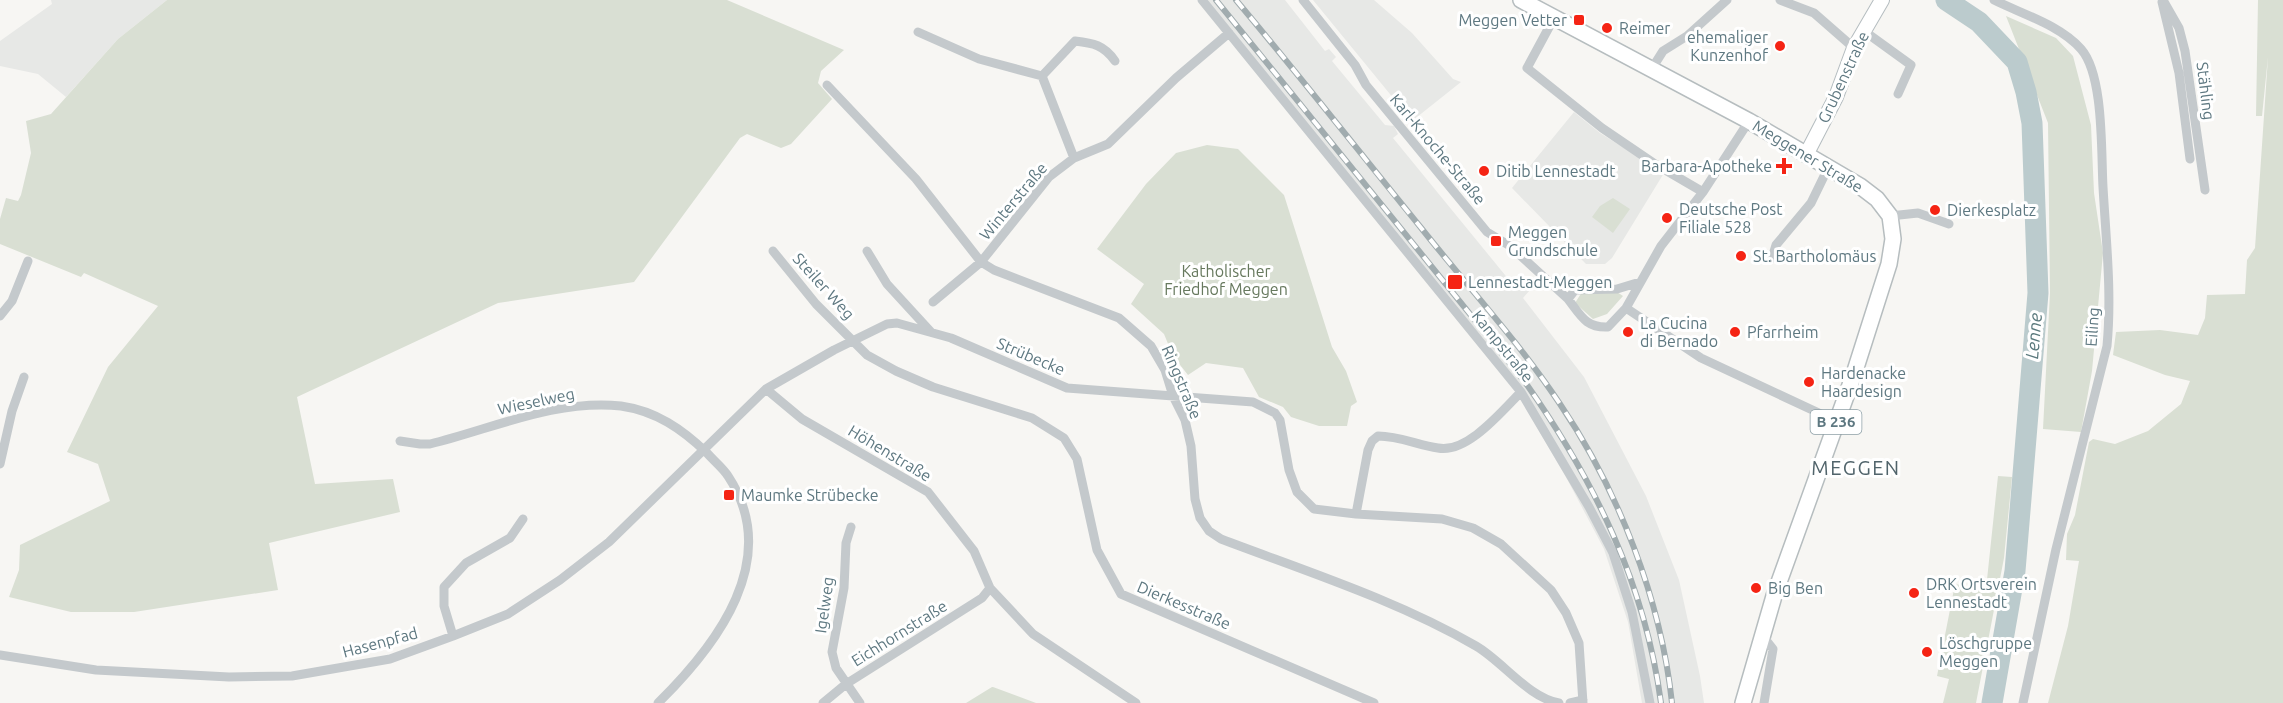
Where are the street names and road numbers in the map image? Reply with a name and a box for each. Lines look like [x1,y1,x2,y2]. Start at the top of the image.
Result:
street label: Grubenstraße [1814,28,1872,126]
street label: Stähling [2194,61,2218,121]
street label: Karl-Knoche-Straße [1387,90,1489,208]
street label: Meggener Straße [1750,116,1866,196]
street label: Winterstraße [975,159,1051,243]
street label: Steiler Weg [790,249,858,323]
street label: Kampstraße [1469,306,1537,386]
street label: Eiling [2082,307,2102,347]
street label: Strübecke [994,334,1068,378]
street label: Ringstraße [1158,342,1206,422]
street label: Wieselweg [496,384,576,418]
road number: B 236 [1810,410,1862,434]
street label: Höhenstraße [845,421,935,485]
street label: Igelweg [811,576,837,634]
street label: Dierkesstraße [1135,577,1233,633]
street label: Eichhornstraße [848,596,950,670]
street label: Hasenpfad [340,623,420,661]

